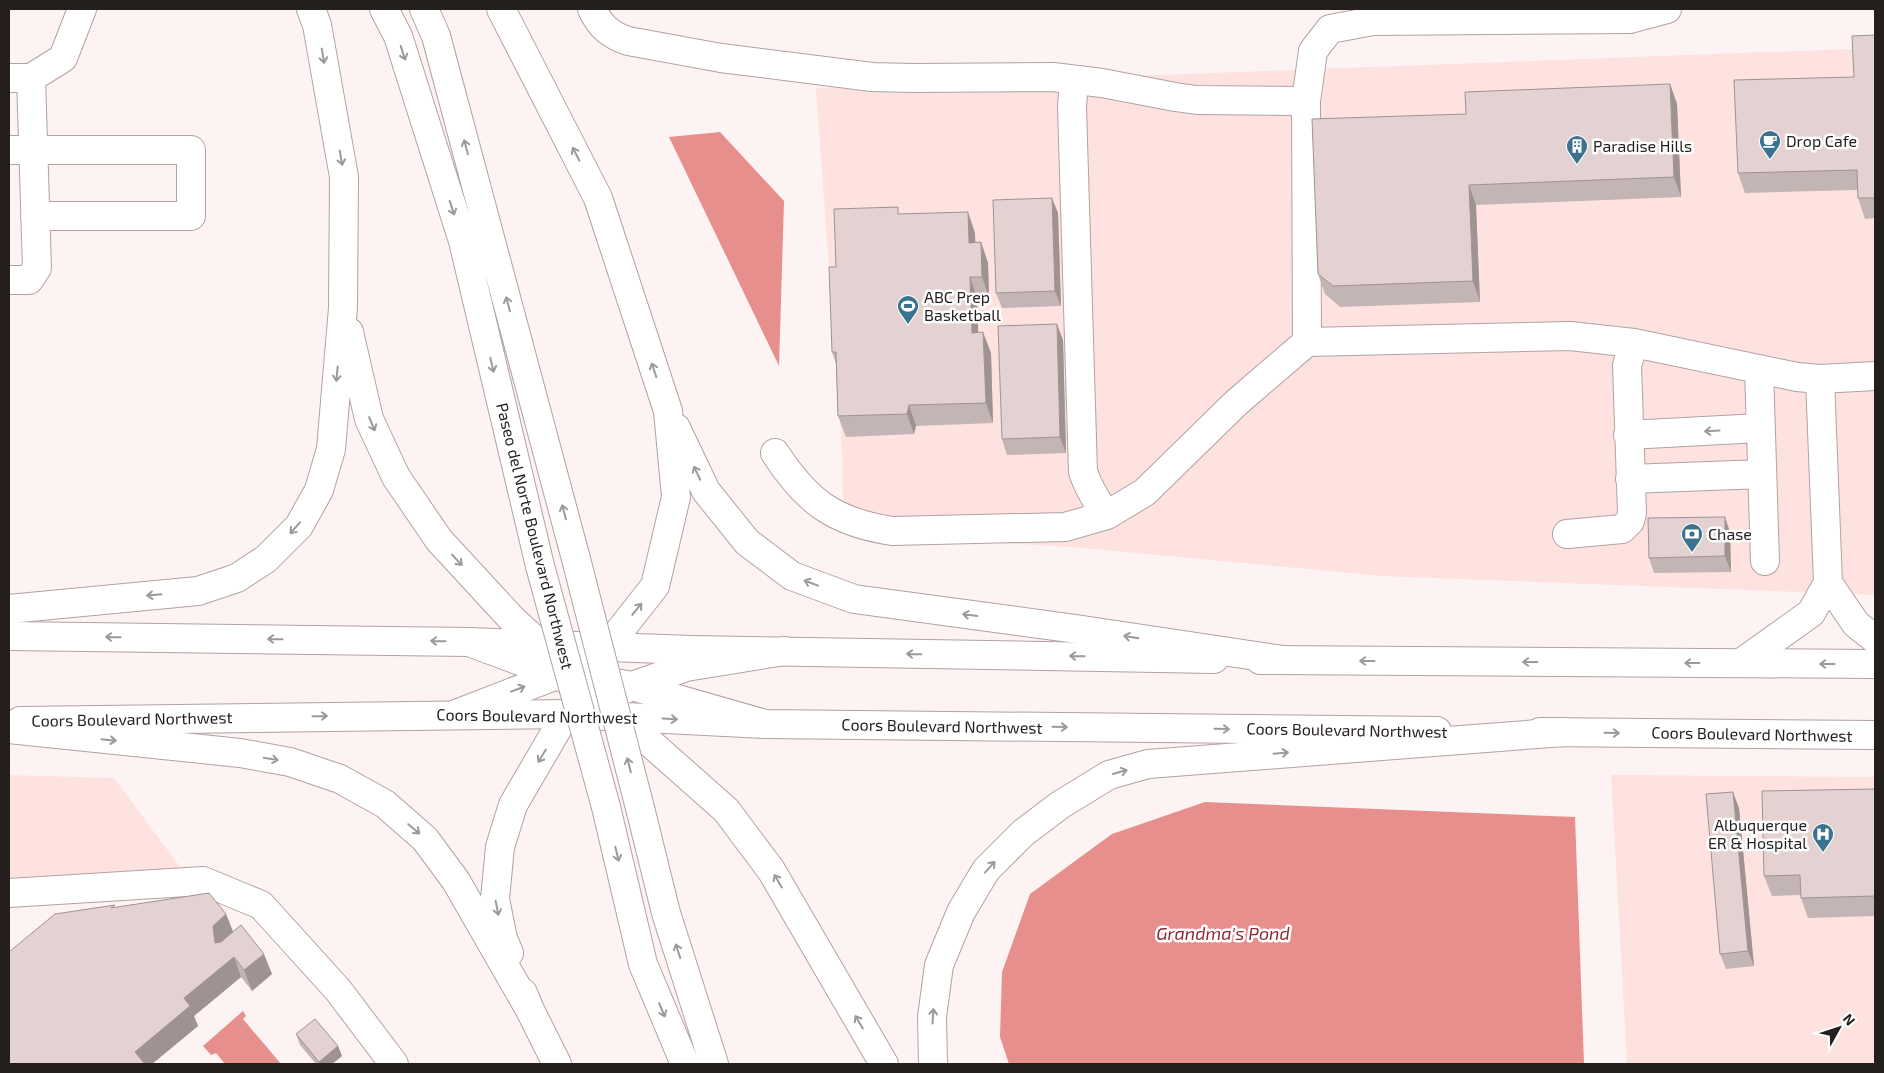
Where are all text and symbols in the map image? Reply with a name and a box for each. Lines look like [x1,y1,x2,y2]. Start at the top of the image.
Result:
one-way arrow [399,45,408,61]
one-way arrow [318,48,328,64]
cafe icon: Drop Cafe [1758,129,1782,160]
place label: Drop Cafe [1786,131,1857,150]
building icon: Paradise Hills [1565,134,1589,165]
place label: Paradise Hills [1593,136,1692,155]
one-way arrow [460,140,470,156]
one-way arrow [571,147,581,162]
one-way arrow [336,150,346,166]
one-way arrow [448,200,458,216]
place label: ABC Prep Basketball [924,287,1001,324]
sports icon: ABC Prep Basketball [896,294,920,325]
one-way arrow [503,296,512,312]
one-way arrow [488,357,498,373]
one-way arrow [649,362,659,378]
one-way arrow [332,366,342,382]
street label: Paseo del Norte Boulevard Northwest [493,401,578,671]
one-way arrow [367,416,377,431]
one-way arrow [1704,426,1720,435]
one-way arrow [692,466,702,481]
one-way arrow [558,504,568,520]
one-way arrow [290,522,301,535]
bank icon: Chase [1680,522,1704,553]
place label: Chase [1708,524,1752,543]
one-way arrow [451,554,463,567]
one-way arrow [804,578,820,587]
one-way arrow [147,590,163,600]
one-way arrow [632,602,643,615]
one-way arrow [962,610,978,620]
one-way arrow [105,632,122,642]
one-way arrow [1123,632,1139,642]
one-way arrow [268,634,284,644]
one-way arrow [430,636,446,646]
one-way arrow [907,649,923,658]
one-way arrow [1069,652,1085,661]
one-way arrow [1359,656,1375,665]
one-way arrow [1522,657,1538,667]
one-way arrow [1684,658,1700,668]
one-way arrow [1819,659,1835,669]
one-way arrow [510,684,525,693]
street label: Coors Boulevard Northwest [436,704,638,727]
street label: Coors Boulevard Northwest [31,707,233,730]
one-way arrow [312,711,328,721]
one-way arrow [662,714,678,723]
street label: Coors Boulevard Northwest [841,714,1043,737]
street label: Coors Boulevard Northwest [1246,718,1448,741]
street label: Coors Boulevard Northwest [1651,722,1853,745]
one-way arrow [1052,723,1068,732]
one-way arrow [1214,724,1230,734]
one-way arrow [1604,728,1620,738]
one-way arrow [101,735,117,745]
one-way arrow [536,748,546,762]
one-way arrow [1273,749,1289,758]
one-way arrow [262,754,278,764]
one-way arrow [624,757,633,773]
one-way arrow [1112,766,1128,776]
place label: Albuquerque ER & Hospital [1708,815,1807,852]
hospital icon: Albuquerque ER & Hospital [1811,822,1835,853]
one-way arrow [408,824,421,835]
one-way arrow [613,846,622,862]
one-way arrow [984,860,996,873]
one-way arrow [773,875,783,889]
one-way arrow [493,900,502,916]
water label: Grandma's Pond [1156,922,1290,944]
one-way arrow [673,944,682,959]
one-way arrow [658,1002,667,1017]
north arrow [1814,1003,1864,1053]
one-way arrow [928,1008,937,1024]
text: N [1840,1010,1859,1029]
one-way arrow [854,1015,864,1030]

